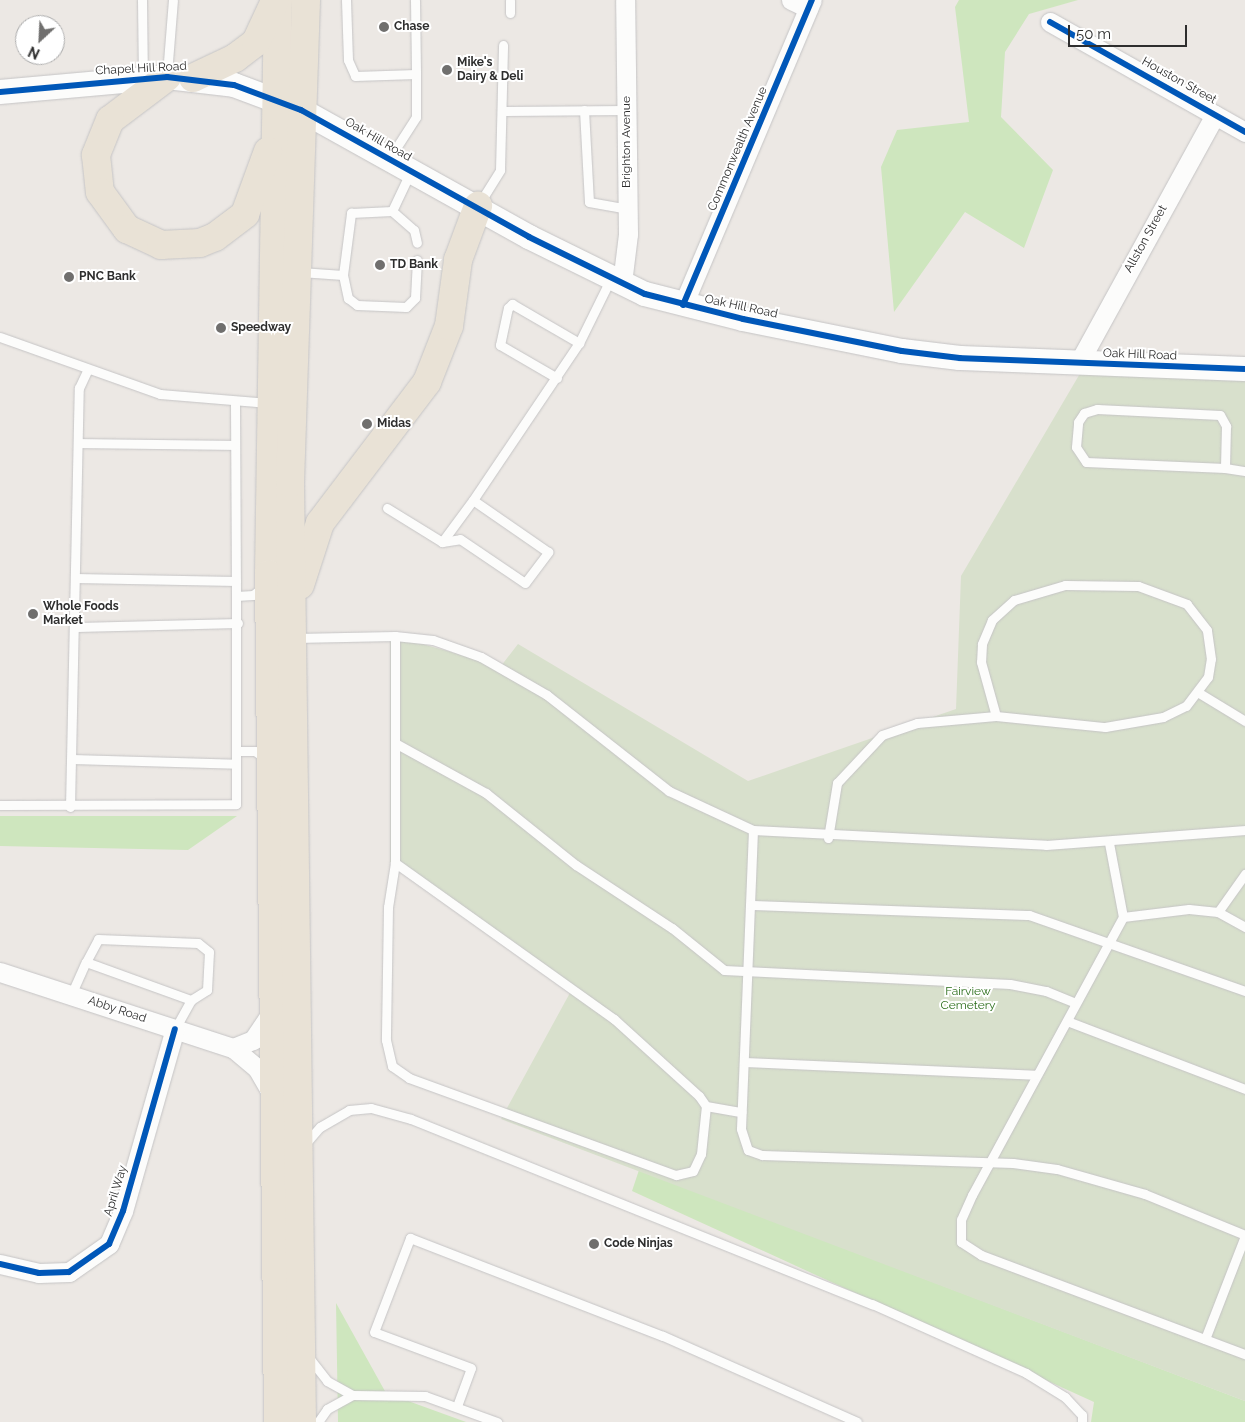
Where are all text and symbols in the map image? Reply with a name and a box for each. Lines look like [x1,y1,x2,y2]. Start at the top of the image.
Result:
north arrow [15,15,65,65]
scale bar [1070,15,1189,47]
place label: Chase [394,20,429,34]
marker: Chase [378,21,390,33]
text: 50 m [1076,25,1111,43]
text: N [26,43,42,62]
street label: Houston Street [1139,55,1219,107]
place label: Mike's Dairy & Deli [457,56,524,84]
street label: Chapel Hill Road [94,59,188,79]
marker: Mike's Dairy & Deli [441,64,453,76]
street label: Commonwealth Avenue [705,85,771,213]
street label: Brighton Avenue [620,96,634,188]
street label: Oak Hill Road [342,115,414,165]
street label: Allston Street [1122,203,1170,275]
place label: TD Bank [390,258,438,272]
marker: TD Bank [374,259,386,271]
place label: PNC Bank [79,270,136,284]
marker: PNC Bank [63,271,75,283]
street label: Oak Hill Road [703,292,779,322]
place label: Speedway [231,321,291,335]
marker: Speedway [215,322,227,334]
street label: Oak Hill Road [1102,346,1178,364]
place label: Midas [377,417,411,431]
marker: Midas [361,418,373,430]
place label: Whole Foods Market [43,600,119,628]
marker: Whole Foods Market [27,608,39,620]
park label: Fairview Cemetery [941,985,995,1013]
street label: Abby Road [86,994,148,1026]
street label: April Way [101,1163,131,1219]
place label: Code Ninjas [604,1237,673,1251]
marker: Code Ninjas [588,1238,600,1250]

